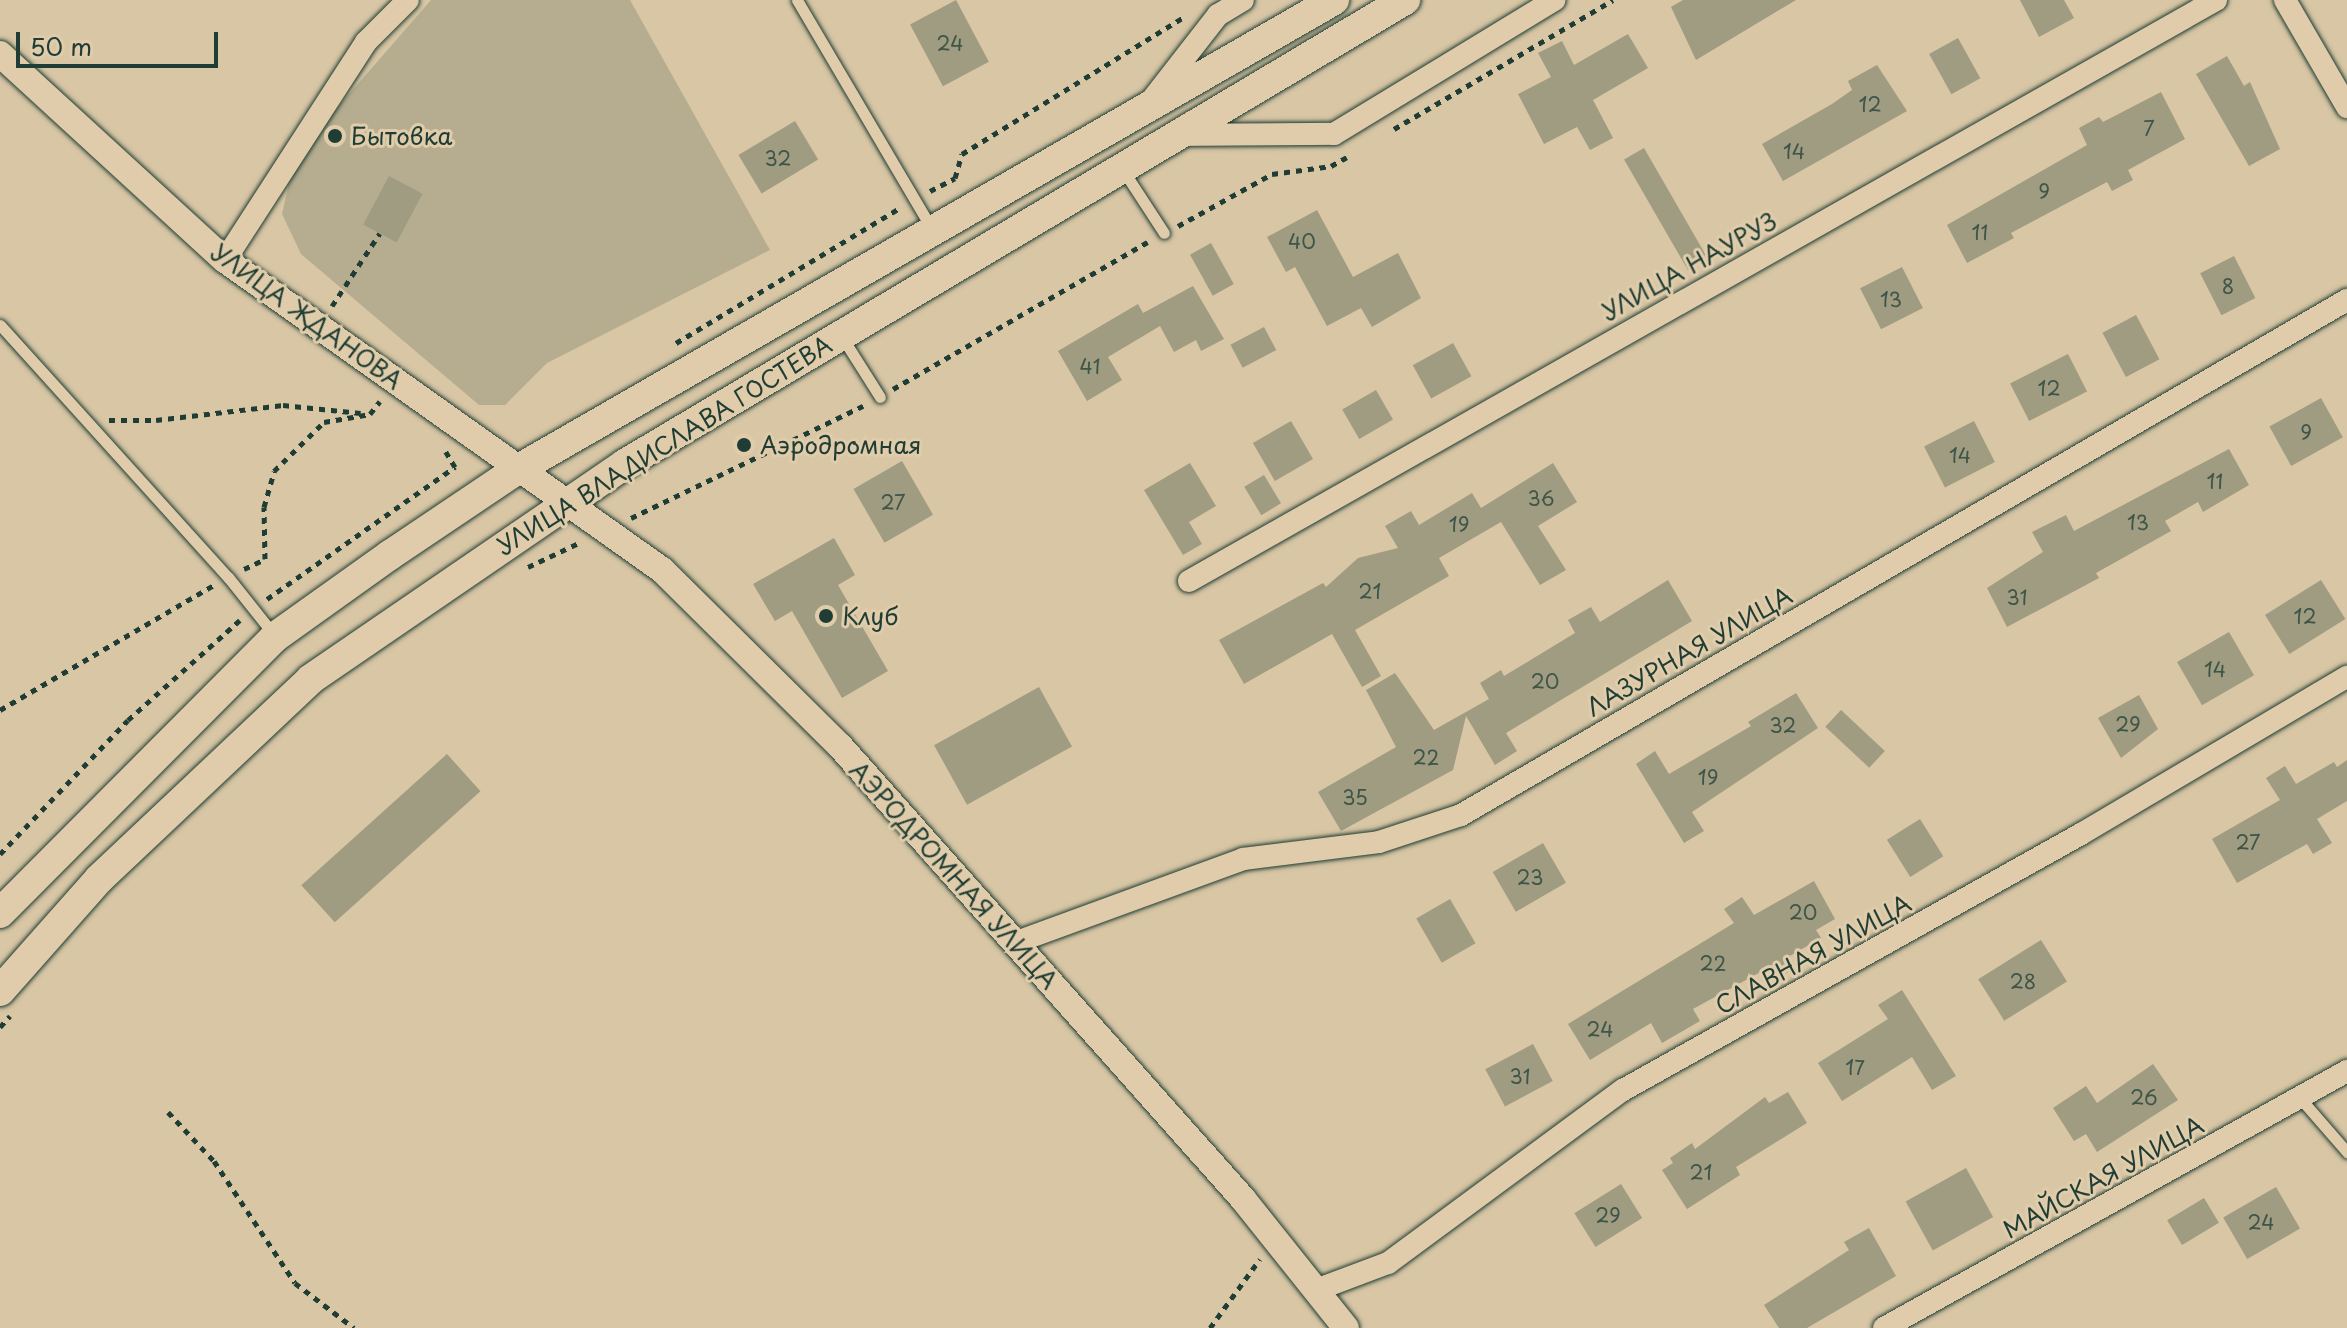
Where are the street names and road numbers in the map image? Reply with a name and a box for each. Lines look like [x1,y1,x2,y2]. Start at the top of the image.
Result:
street label: УЛИЦА НАУРУЗ [1596,206,1782,326]
street label: УЛИЦА ЖДАНОВА [205,237,409,395]
street label: УЛИЦА ВЛАДИСЛАВА ГОСТЕВА [491,329,837,561]
street label: ЛАЗУРНАЯ УЛИЦА [1581,580,1797,722]
street label: АЭРОДРОМНАЯ УЛИЦА [844,755,1064,995]
street label: СЛАВНАЯ УЛИЦА [1710,888,1916,1020]
street label: МАЙСКАЯ УЛИЦА [1998,1110,2208,1244]

